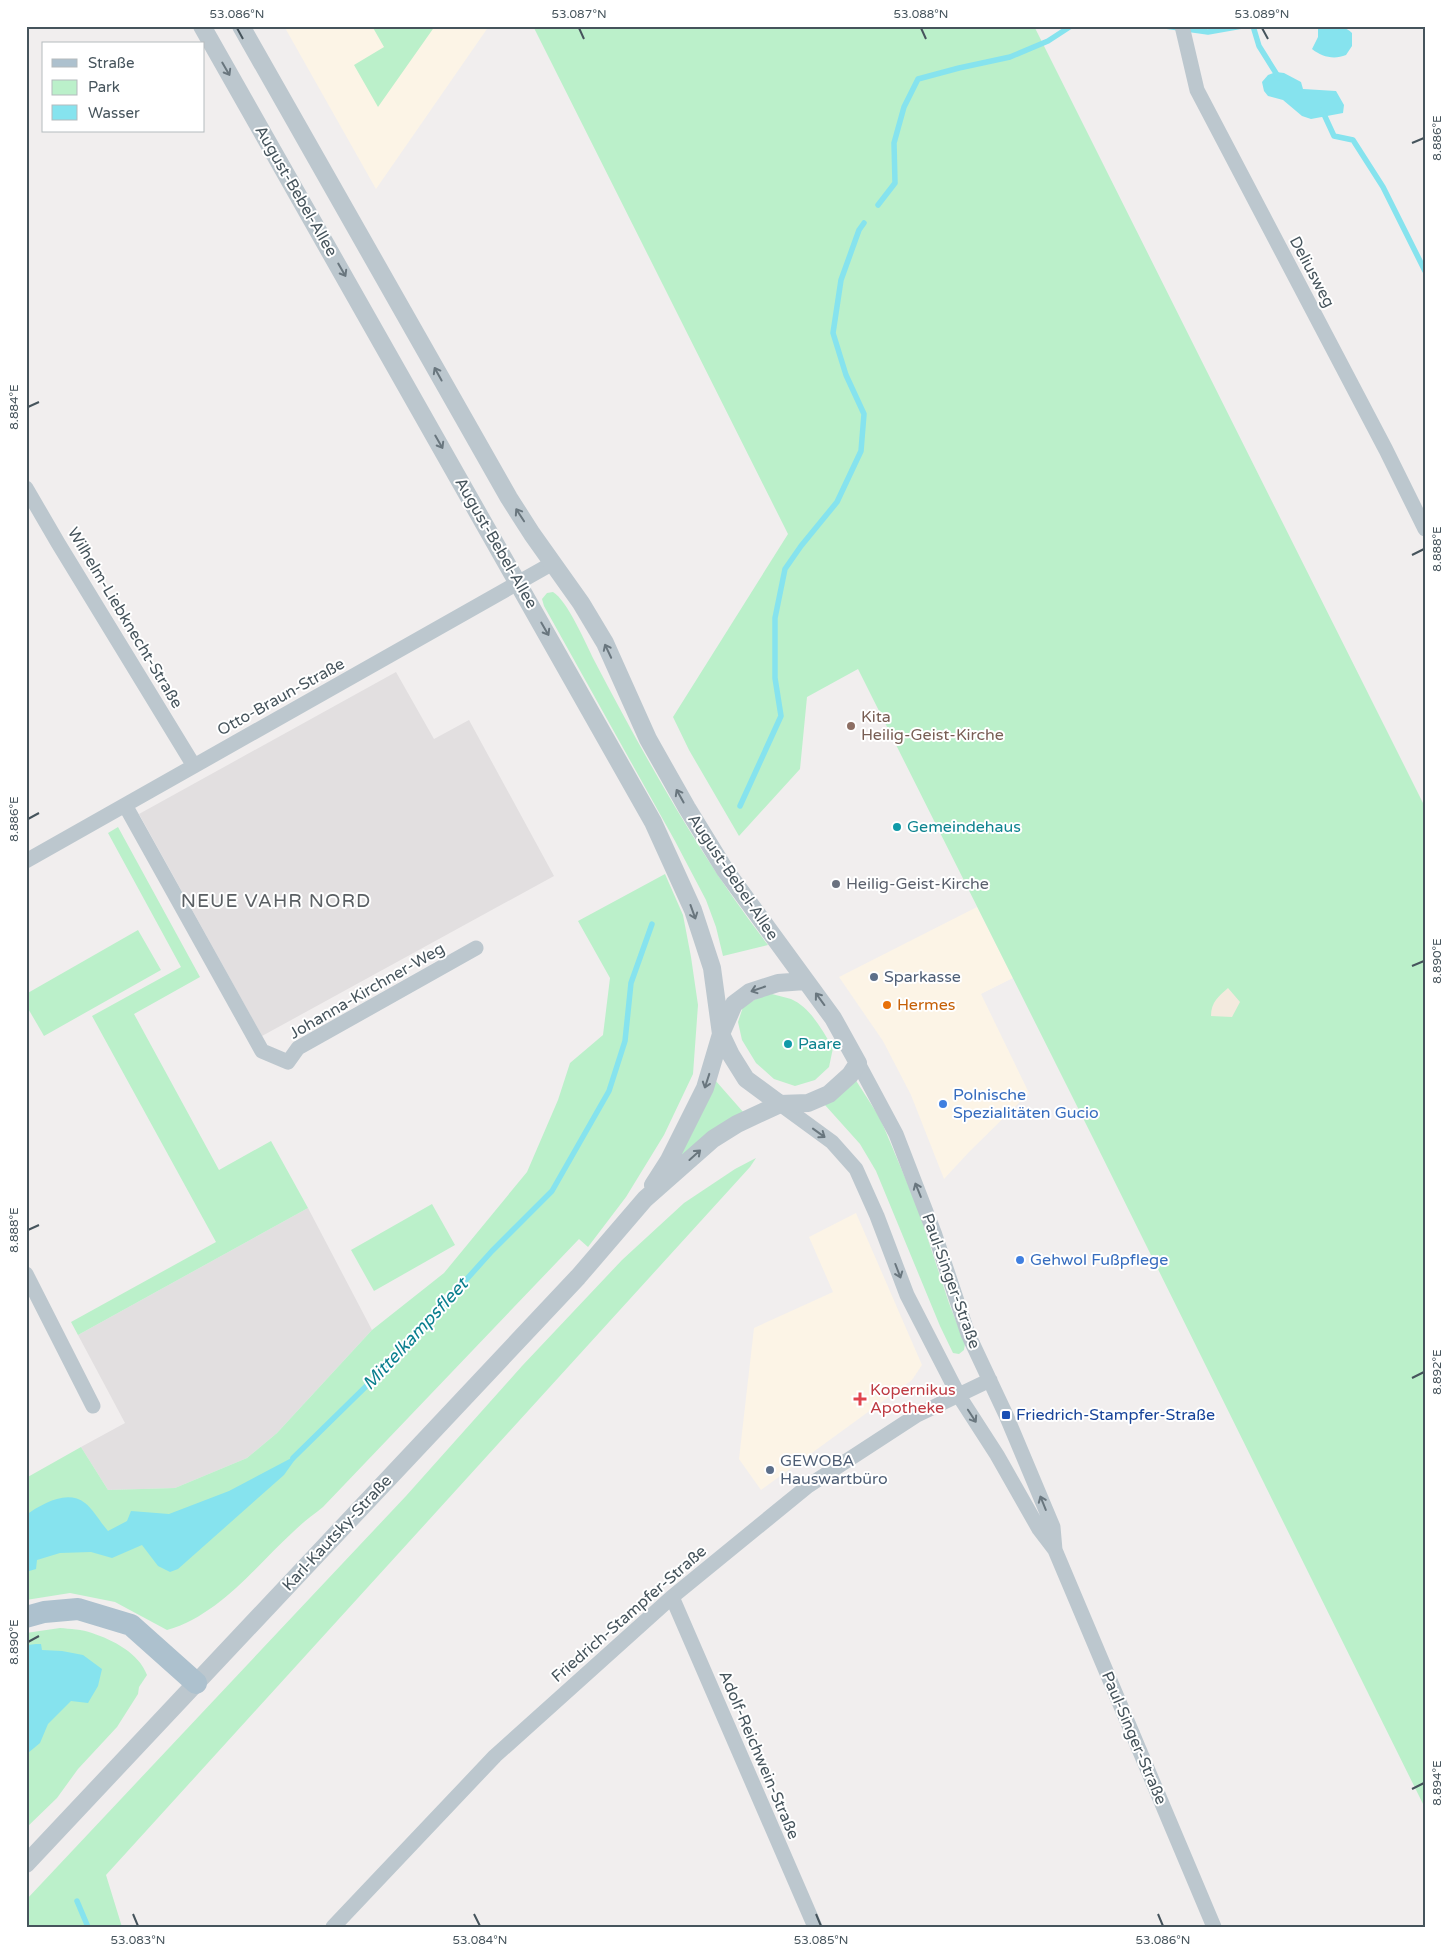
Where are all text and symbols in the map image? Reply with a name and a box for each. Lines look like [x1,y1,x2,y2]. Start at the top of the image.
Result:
text: 53.086°N [210,7,264,21]
text: 53.087°N [551,7,607,21]
text: 53.088°N [894,7,948,21]
text: 53.089°N [1235,7,1289,21]
legend [42,42,205,132]
text: Straße [88,54,134,72]
one-way arrow [221,61,231,76]
text: Park [88,78,120,96]
text: Wasser [88,104,140,122]
text: 8.886°E [1430,115,1444,161]
street label: August-Bebel-Allee [250,122,342,260]
street label: Deliusweg [1285,233,1339,311]
one-way arrow [337,263,347,277]
one-way arrow [433,367,443,382]
text: 8.884°E [7,384,21,430]
one-way arrow [434,435,444,449]
street label: August-Bebel-Allee [450,474,542,612]
one-way arrow [514,508,524,522]
street label: Wilhelm-Liebknecht-Straße [63,524,187,712]
text: 8.888°E [1430,526,1444,572]
one-way arrow [540,622,550,637]
one-way arrow [603,644,612,659]
street label: Otto-Braun-Straße [214,654,348,740]
place label: Kita Heilig-Geist-Kirche [861,707,1004,745]
marker: Kita Heilig-Geist-Kirche [845,720,857,732]
one-way arrow [675,789,685,804]
text: 8.886°E [7,796,21,842]
street label: August-Bebel-Allee [683,810,783,944]
place label: Gemeindehaus [907,817,1021,837]
marker: Gemeindehaus [891,821,903,833]
place label: Heilig-Geist-Kirche [846,874,989,894]
marker: Heilig-Geist-Kirche [830,878,842,890]
district label: NEUE VAHR NORD [181,890,371,912]
one-way arrow [689,904,699,919]
street label: Johanna-Kirchner-Weg [286,938,448,1044]
text: 8.890°E [1430,938,1444,984]
place label: Sparkasse [884,967,961,987]
marker: Sparkasse [868,971,880,983]
one-way arrow [750,985,766,995]
one-way arrow [815,992,825,1006]
place label: Hermes [897,995,955,1015]
marker: Hermes [881,999,893,1011]
place label: Paare [798,1034,841,1054]
marker: Paare [782,1038,794,1050]
one-way arrow [702,1072,711,1088]
place label: Polnische Spezialitäten Gucio [953,1085,1099,1123]
marker: Polnische Spezialitäten Gucio [937,1098,949,1110]
one-way arrow [812,1128,826,1138]
one-way arrow [688,1149,701,1161]
one-way arrow [913,1183,922,1198]
text: 8.888°E [7,1207,21,1253]
street label: Paul-Singer-Straße [917,1211,985,1351]
place label: Gehwol Fußpflege [1030,1250,1168,1270]
marker: Gehwol Fußpflege [1014,1254,1026,1266]
one-way arrow [894,1263,903,1279]
water label: Mittelkampsfleet [358,1272,474,1395]
text: 8.892°E [1430,1349,1444,1395]
place label: Kopernikus Apotheke [870,1380,956,1418]
marker: Kopernikus Apotheke [854,1393,866,1405]
place label: Friedrich-Stampfer-Straße [1016,1405,1215,1425]
one-way arrow [966,1409,977,1423]
marker: Friedrich-Stampfer-Straße [1000,1409,1012,1421]
place label: GEWOBA Hauswartbüro [780,1451,888,1489]
marker: GEWOBA Hauswartbüro [764,1464,776,1476]
street label: Karl-Kautsky-Straße [278,1471,396,1595]
one-way arrow [1037,1496,1047,1511]
street label: Friedrich-Stampfer-Straße [547,1541,711,1687]
text: 8.890°E [7,1619,21,1665]
street label: Adolf-Reichwein-Straße [714,1668,804,1842]
street label: Paul-Singer-Straße [1097,1668,1171,1808]
text: 8.894°E [1430,1760,1444,1806]
text: 53.083°N [111,1933,165,1947]
text: 53.084°N [453,1933,507,1947]
text: 53.085°N [794,1933,848,1947]
text: 53.086°N [1136,1933,1190,1947]

